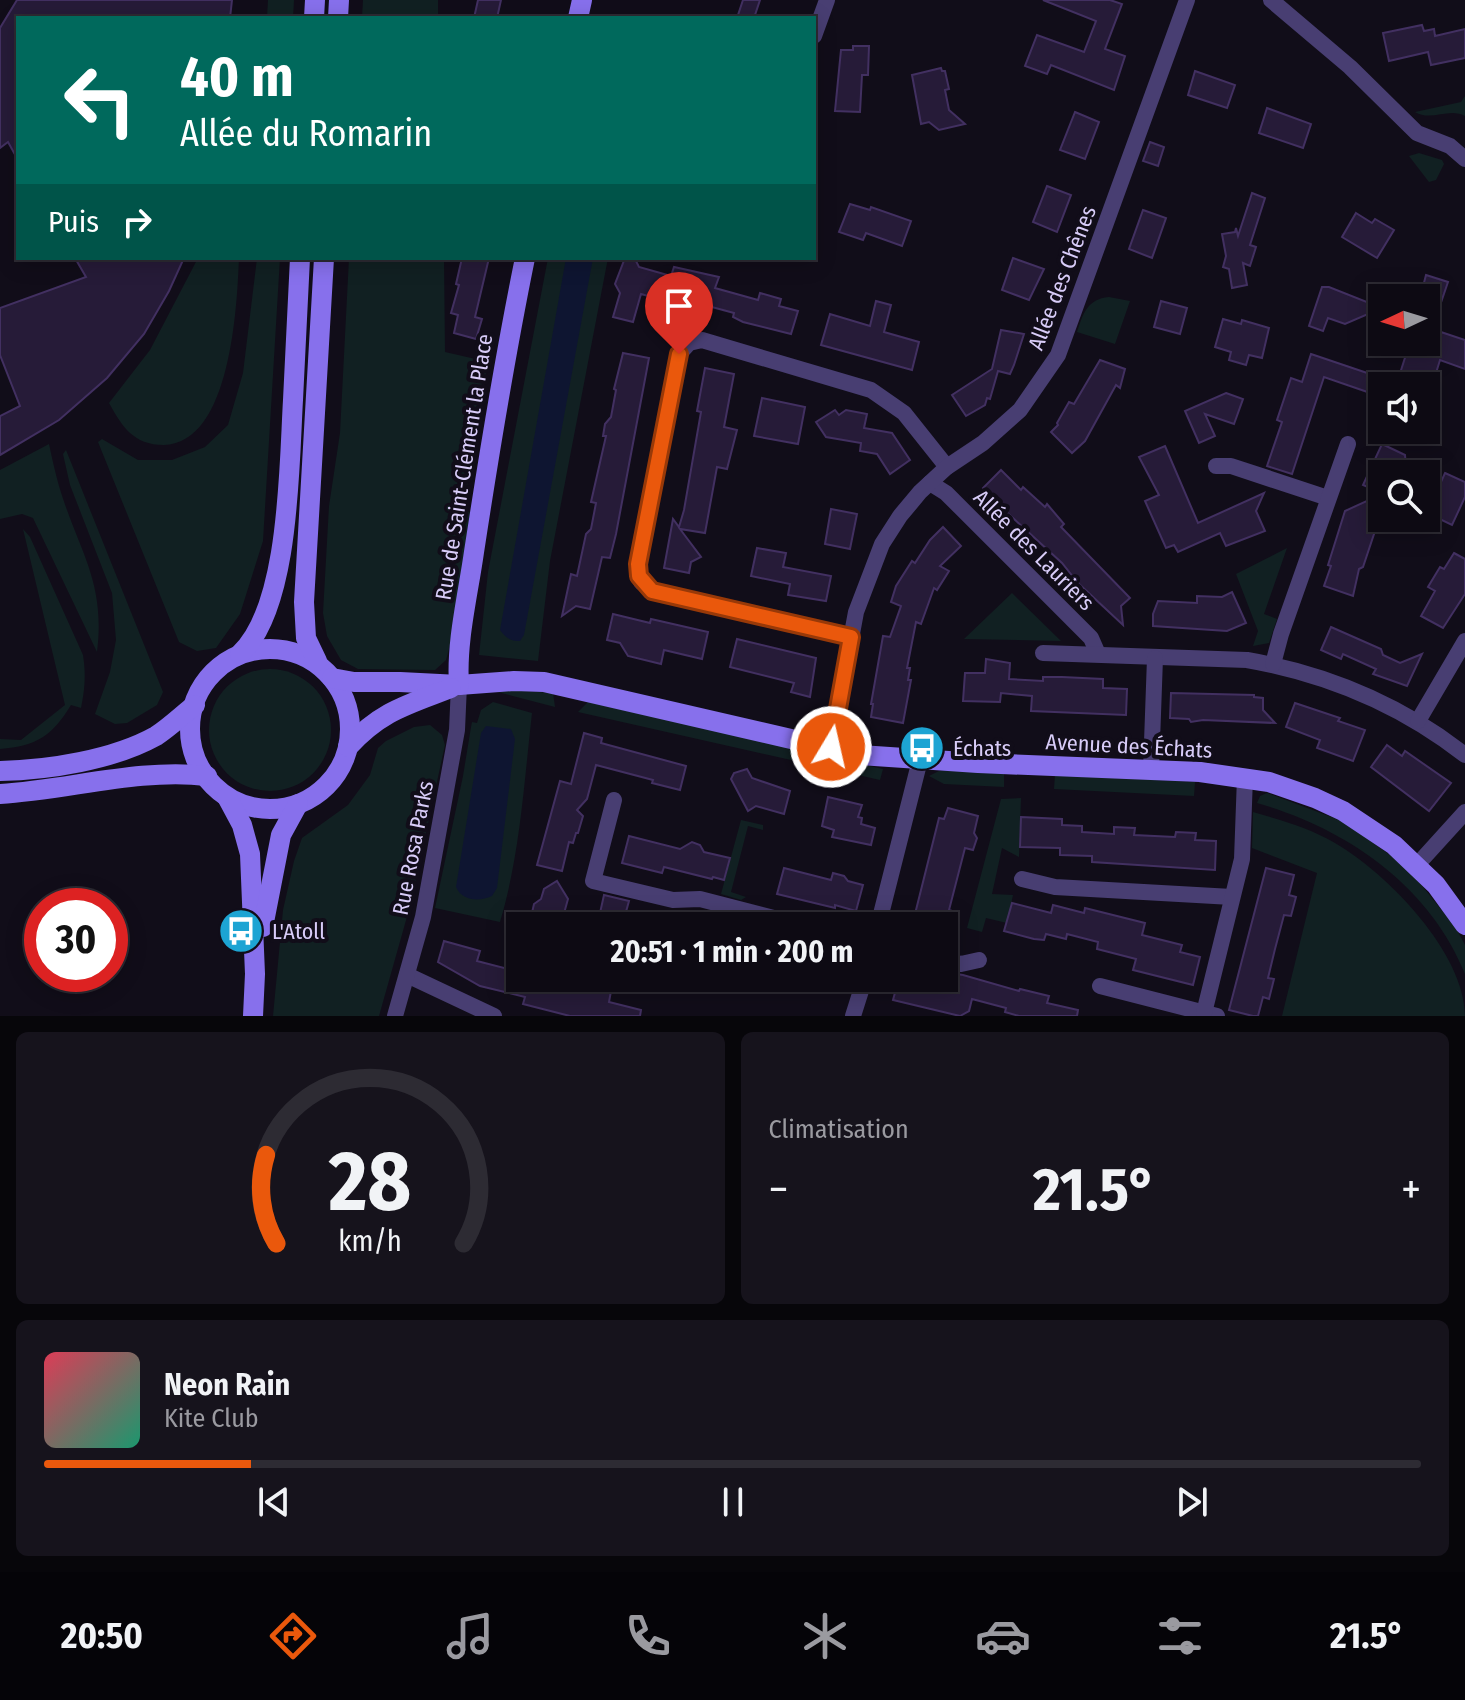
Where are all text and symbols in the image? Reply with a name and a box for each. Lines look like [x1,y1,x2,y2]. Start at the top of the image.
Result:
text: 40 m [180,44,294,111]
icon: left [48,48,152,152]
text: Allée du Romarin [180,112,432,156]
icon: right [115,200,159,244]
street label: Allée des Chênes [1022,202,1102,354]
text: Puis [48,204,99,240]
pin [645,272,713,354]
icon: arrive [657,284,701,328]
north arrow [1368,284,1440,356]
map controls [1368,284,1440,532]
street label: Rue de Saint-Clément la Place [430,332,498,602]
button: sound [1368,372,1440,444]
button: search [1368,460,1440,532]
street label: Allée des Lauriers [968,484,1100,616]
position arrow [789,705,873,789]
bus stop icon: Échats [898,724,946,772]
street label: Avenue des Échats [1045,728,1213,764]
place label: Échats [953,735,1011,762]
street label: Rue Rosa Parks [387,779,439,917]
speed limit sign: 30 [24,888,128,992]
bus stop icon: L'Atoll [217,907,265,955]
place label: L'Atoll [272,918,325,945]
text: 20:51 · 1 min · 200 m [611,934,853,970]
text: Climatisation [769,1114,909,1145]
text: 28 [328,1132,411,1232]
text: 21.5° [1033,1154,1156,1226]
text: − [769,1163,788,1216]
text: + [1401,1163,1421,1216]
text: km/h [338,1224,402,1259]
text: Neon Rain [164,1367,290,1403]
text: Kite Club [164,1403,259,1434]
icon: previous [252,1480,296,1524]
icon: pause [711,1480,755,1524]
icon: next [1170,1480,1214,1524]
icon: directions [265,1608,321,1664]
icon: music [442,1608,498,1664]
icon: phone [620,1608,676,1664]
icon: climate [797,1608,853,1664]
icon: car [975,1608,1031,1664]
icon: filters [1152,1608,1208,1664]
text: 20:50 [61,1614,143,1658]
text: 21.5° [1330,1614,1404,1658]

